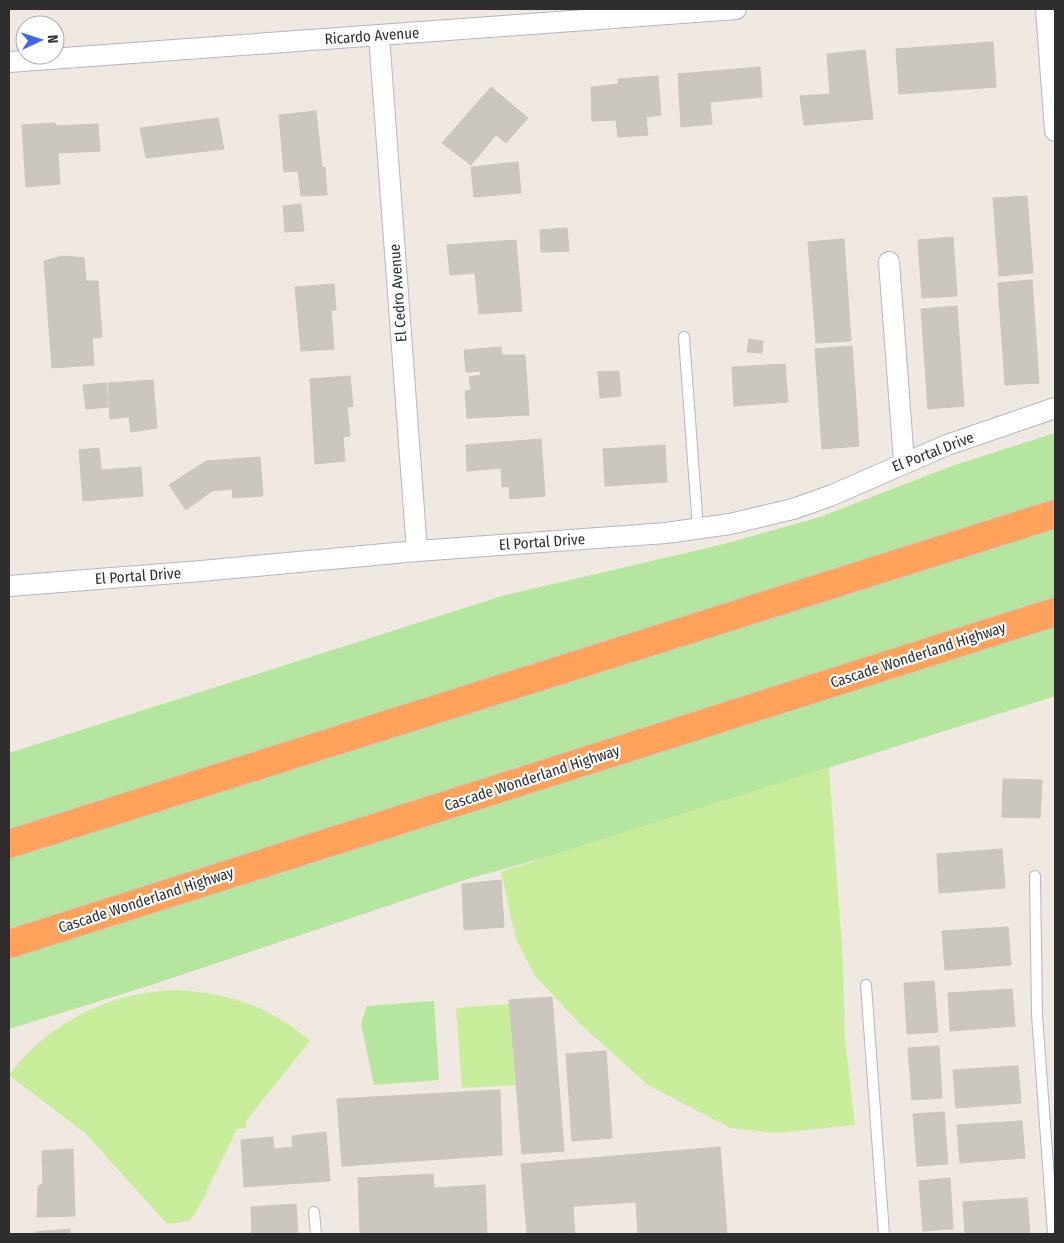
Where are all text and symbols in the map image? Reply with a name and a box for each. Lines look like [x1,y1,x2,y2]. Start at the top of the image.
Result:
north arrow [15,15,65,65]
street label: Ricardo Avenue [324,24,420,48]
text: N [44,34,61,44]
street label: El Cedro Avenue [386,243,410,343]
street label: El Portal Drive [890,428,976,476]
street label: El Portal Drive [498,530,586,554]
street label: El Portal Drive [94,564,182,588]
street label: Cascade Wonderland Highway [828,618,1008,692]
street label: Cascade Wonderland Highway [442,741,622,815]
street label: Cascade Wonderland Highway [56,863,236,937]

